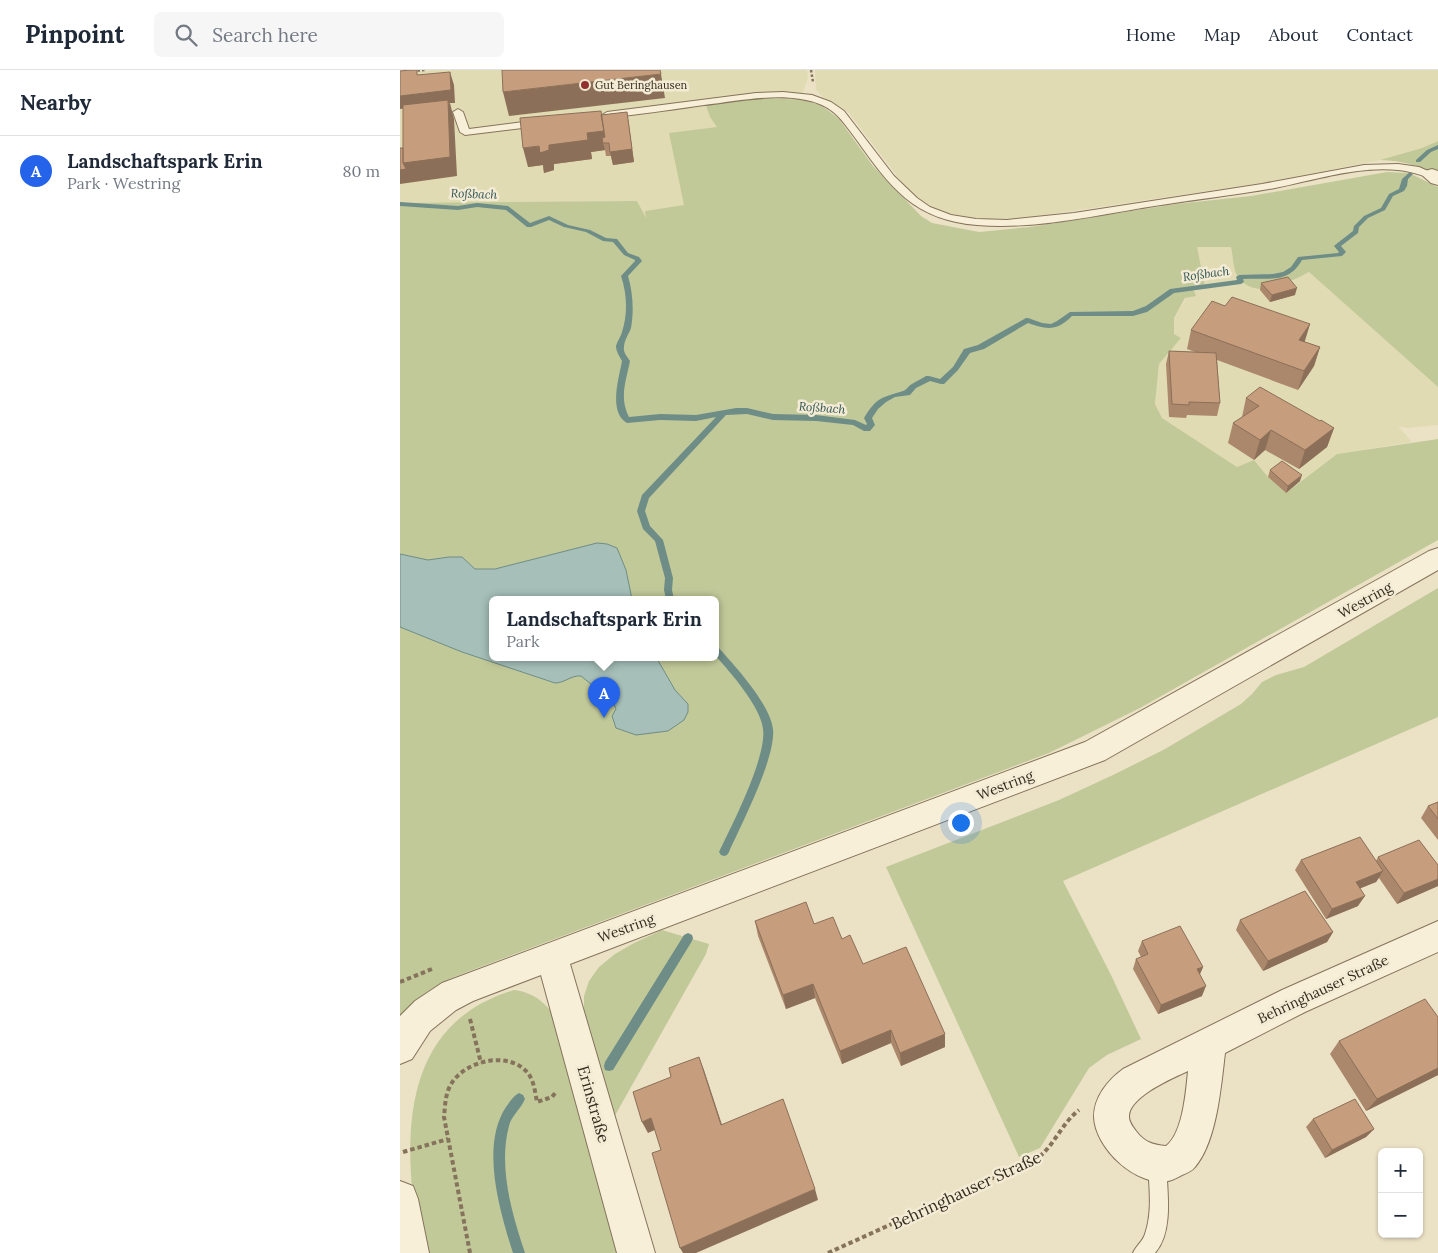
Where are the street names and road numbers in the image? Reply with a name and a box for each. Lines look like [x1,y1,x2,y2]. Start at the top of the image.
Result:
street label: Westring [1335,578,1395,622]
street label: Westring [974,766,1036,804]
street label: Westring [595,909,657,947]
street label: Behringhauser Straße [1255,951,1392,1027]
street label: Erinstraße [573,1063,615,1145]
street label: Behringhauser Straße [888,1146,1044,1233]

